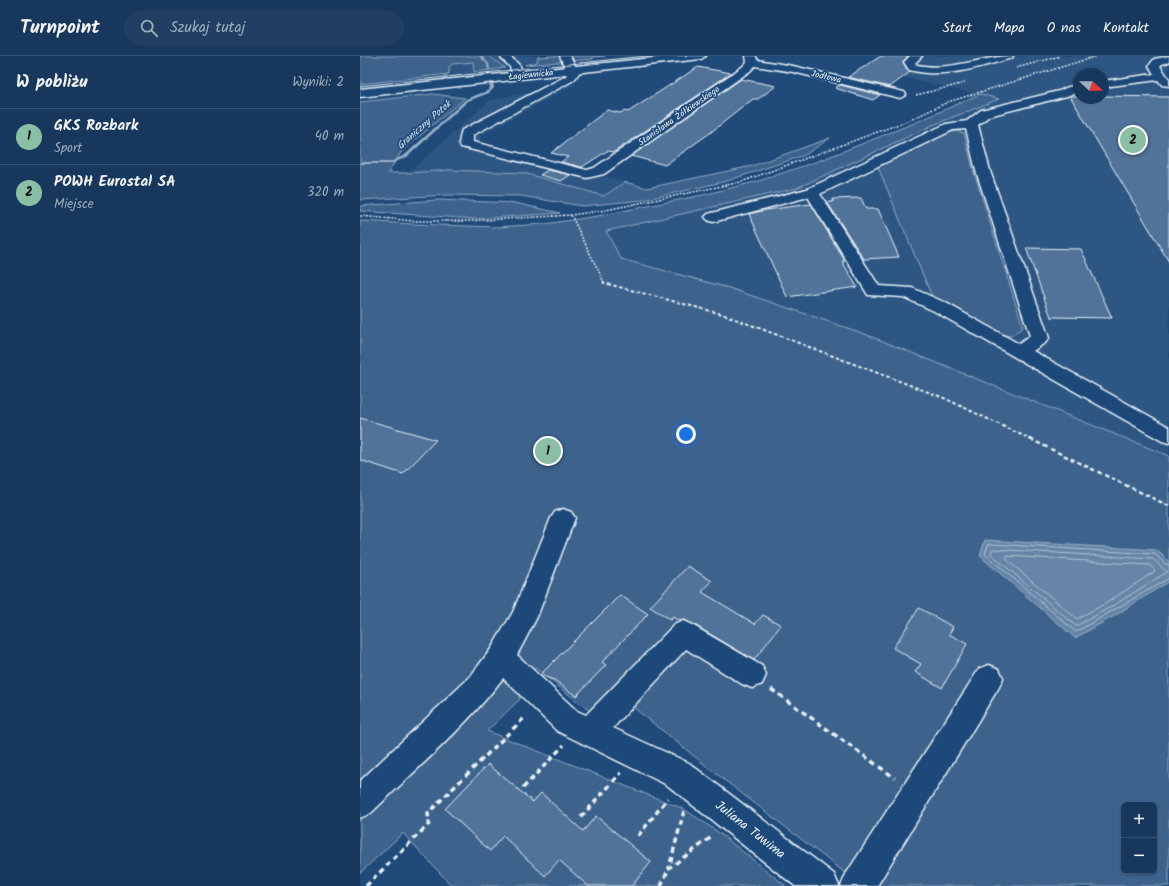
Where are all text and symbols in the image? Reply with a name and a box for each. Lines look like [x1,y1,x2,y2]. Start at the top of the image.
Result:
search box [124,10,404,46]
text: Turnpoint [20,13,100,43]
text: Szukaj tutaj [170,16,245,40]
icon: search [138,17,160,39]
text: Start [942,17,972,39]
text: Mapa [994,17,1025,39]
text: O nas [1047,17,1081,39]
text: Kontakt [1103,17,1149,39]
street label: Łagiewnicka [508,65,554,85]
street label: Jodłowa [809,66,843,88]
north arrow [1073,68,1109,104]
text: W pobliżu [16,69,87,96]
text: Wyniki: 2 [293,72,344,93]
street label: Stanisława Żółkiewskiego [635,82,723,150]
water label: Graniczny Potok [393,96,456,153]
text: GKS Rozbark [54,114,138,138]
pin: 2 [1120,125,1146,155]
text: 1 [27,126,31,147]
text: 40 m [315,126,344,147]
text: Sport [54,138,82,159]
text: POWH Eurostal SA [54,170,176,194]
text: 2 [25,182,33,203]
text: 320 m [307,182,344,203]
text: Miejsce [54,194,94,215]
your location [676,424,696,444]
pin: 1 [535,436,561,466]
street label: Juliana Tuwima [710,796,790,864]
map controls [1121,802,1157,874]
button: + [1121,802,1157,838]
button: − [1121,838,1157,874]

